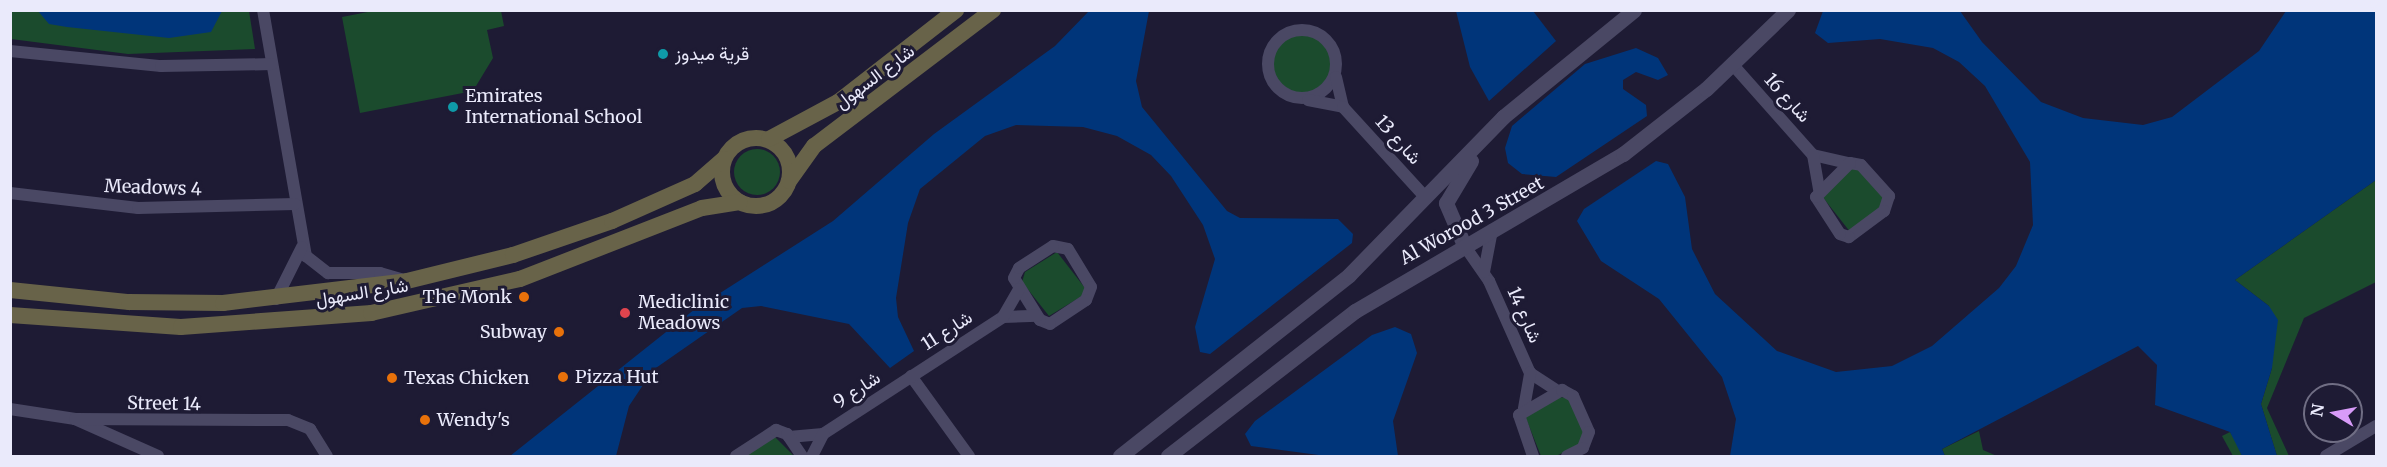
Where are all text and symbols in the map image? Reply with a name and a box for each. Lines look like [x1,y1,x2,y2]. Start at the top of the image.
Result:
street label: شارع السهول [831,40,919,114]
place label: قرية ميدوز [675,43,749,65]
marker: قرية ميدوز [656,47,670,61]
street label: شارع 16 [1759,69,1815,127]
place label: Emirates International School [465,86,642,128]
marker: Emirates International School [446,100,460,114]
street label: شارع 13 [1370,111,1426,169]
street label: Al Worood 3 Street [1396,173,1548,269]
street label: Meadows 4 [104,176,202,200]
street label: شارع السهول [314,275,410,311]
street label: شارع 14 [1502,284,1546,346]
place label: The Monk [422,286,512,308]
marker: The Monk [517,290,531,304]
place label: Mediclinic Meadows [638,292,729,334]
marker: Mediclinic Meadows [616,304,634,322]
street label: شارع 11 [918,307,976,355]
place label: Subway [480,321,547,343]
marker: Subway [552,325,566,339]
place label: Pizza Hut [575,366,658,388]
place label: Texas Chicken [404,367,529,389]
street label: شارع 9 [830,367,884,413]
marker: Pizza Hut [556,370,570,384]
marker: Texas Chicken [385,371,399,385]
north arrow [2303,383,2363,443]
street label: Street 14 [127,393,201,415]
text: N [2306,402,2328,418]
place label: Wendy's [437,409,510,431]
marker: Wendy's [418,413,432,427]

